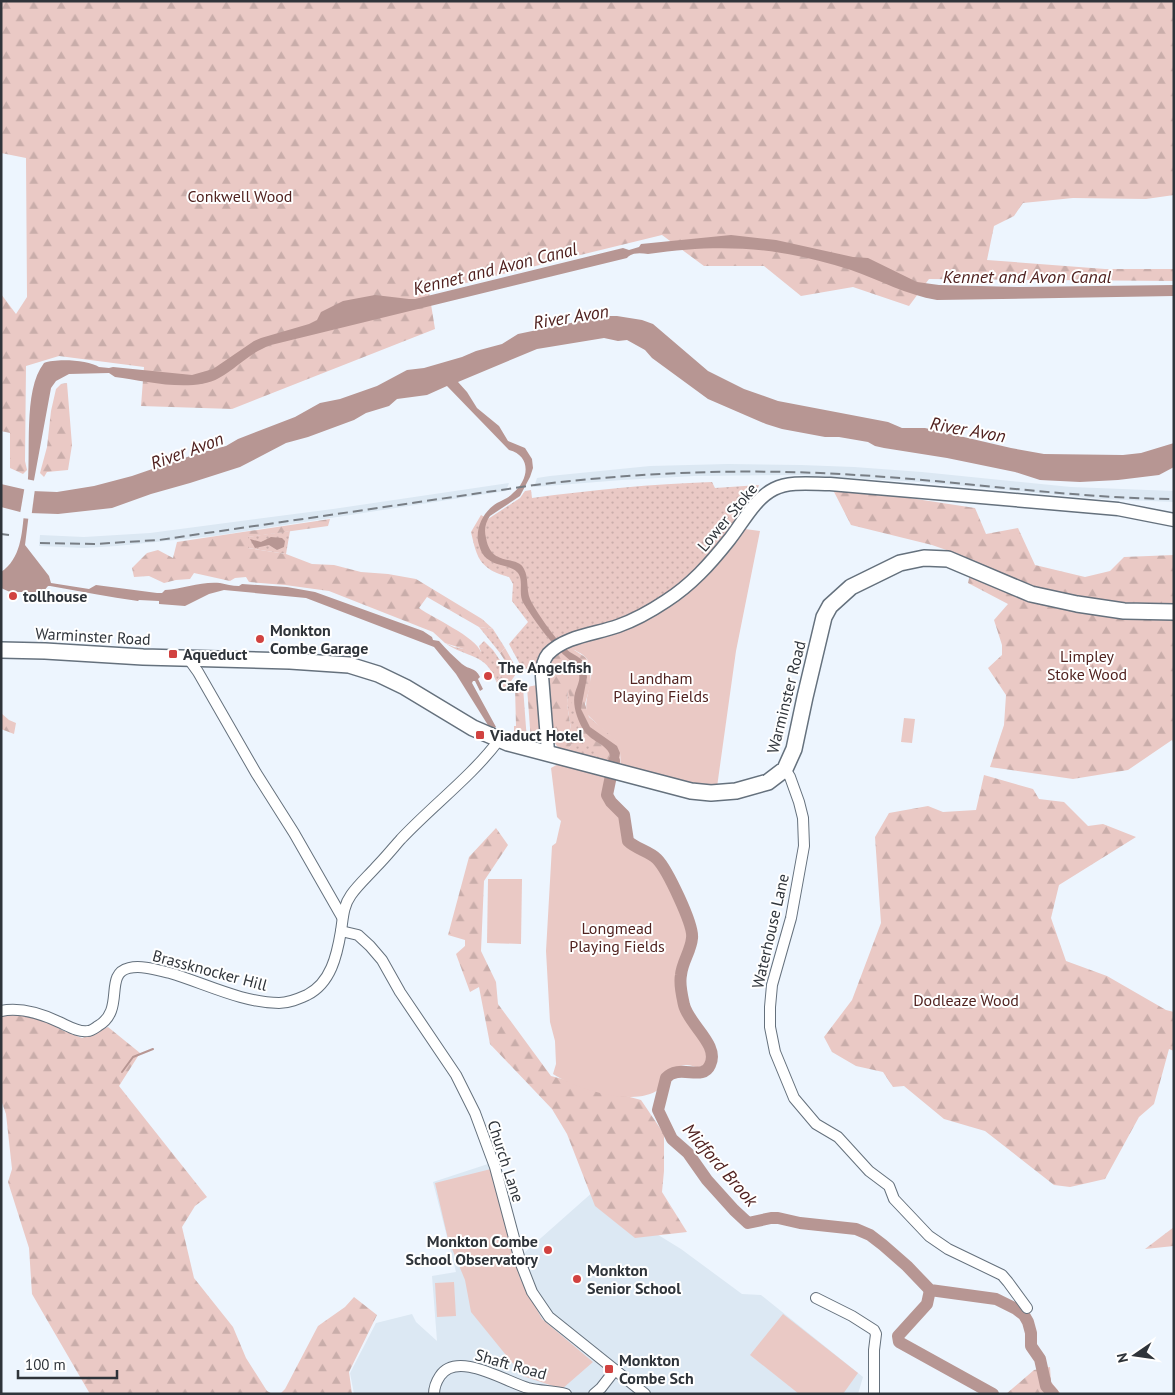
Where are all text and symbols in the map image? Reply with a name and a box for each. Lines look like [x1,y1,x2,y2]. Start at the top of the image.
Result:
park label: Conkwell Wood [188,186,292,206]
water label: Kennet and Avon Canal [410,237,580,300]
water label: Kennet and Avon Canal [943,265,1111,288]
water label: River Avon [531,299,610,334]
water label: River Avon [928,412,1008,447]
water label: River Avon [147,427,227,474]
street label: Lower Stoke [693,479,761,555]
place label: tollhouse [23,586,87,606]
marker: tollhouse [7,590,19,602]
place label: Monkton Combe Garage [270,620,368,658]
street label: Warminster Road [35,623,151,649]
marker: Monkton Combe Garage [254,633,266,645]
street label: Warminster Road [762,638,810,756]
place label: Aqueduct [183,644,248,664]
park label: Limpley Stoke Wood [1047,646,1127,684]
marker: Aqueduct [167,648,179,660]
place label: The Angelfish Cafe [498,657,591,695]
park label: Landham Playing Fields [613,668,709,706]
marker: The Angelfish Cafe [482,670,494,682]
place label: Viaduct Hotel [489,725,583,745]
marker: Viaduct Hotel [474,729,486,741]
street label: Waterhouse Lane [747,872,793,990]
park label: Longmead Playing Fields [569,918,665,956]
street label: Brassknocker Hill [150,945,270,995]
park label: Dodleaze Wood [913,990,1019,1010]
street label: Church Lane [483,1118,529,1204]
water label: Midford Brook [678,1118,763,1212]
place label: Monkton Combe School Observatory [405,1231,538,1269]
marker: Monkton Combe School Observatory [542,1244,554,1256]
place label: Monkton Senior School [587,1260,681,1298]
marker: Monkton Senior School [571,1273,583,1285]
north arrow [1110,1330,1160,1380]
street label: Shaft Road [473,1344,549,1384]
scale bar [18,1348,116,1380]
place label: Monkton Combe Sch [619,1350,694,1388]
text: N [1113,1351,1132,1364]
text: 100 m [25,1355,66,1374]
marker: Monkton Combe Sch [603,1363,615,1375]

